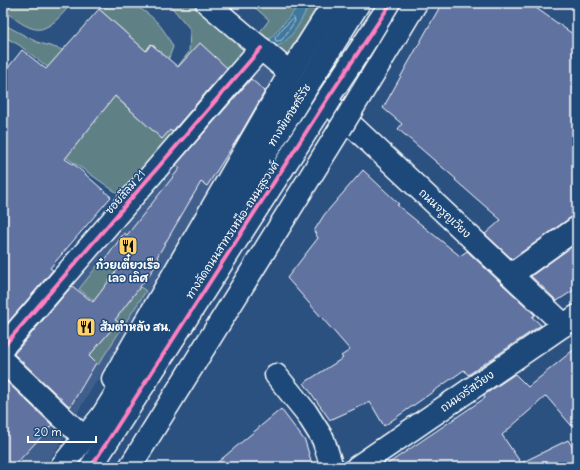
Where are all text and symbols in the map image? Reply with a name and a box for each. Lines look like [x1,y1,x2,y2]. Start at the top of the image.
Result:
street label: ทางพิเศษศรีรัช [264,81,314,149]
street label: ทางลัดถนนสาทรเหนือ-ถนนสุรวงศ์ [181,157,284,302]
street label: ซอยสีลม 21 [102,167,148,217]
street label: ถนนจรูญเวียง [415,185,474,242]
restaurant icon: ก๋วยเตี๋ยวเรือ เลอ เลิศ [117,235,139,257]
place label: ก๋วยเตี๋ยวเรือ เลอ เลิศ [96,253,160,285]
restaurant icon: ส้มตำหลัง สน. [75,316,97,338]
place label: ส้มตำหลัง สน. [100,320,171,334]
street label: ถนนจรัสเวียง [437,367,497,415]
scale bar [28,418,96,444]
text: 20 m [34,424,62,439]

